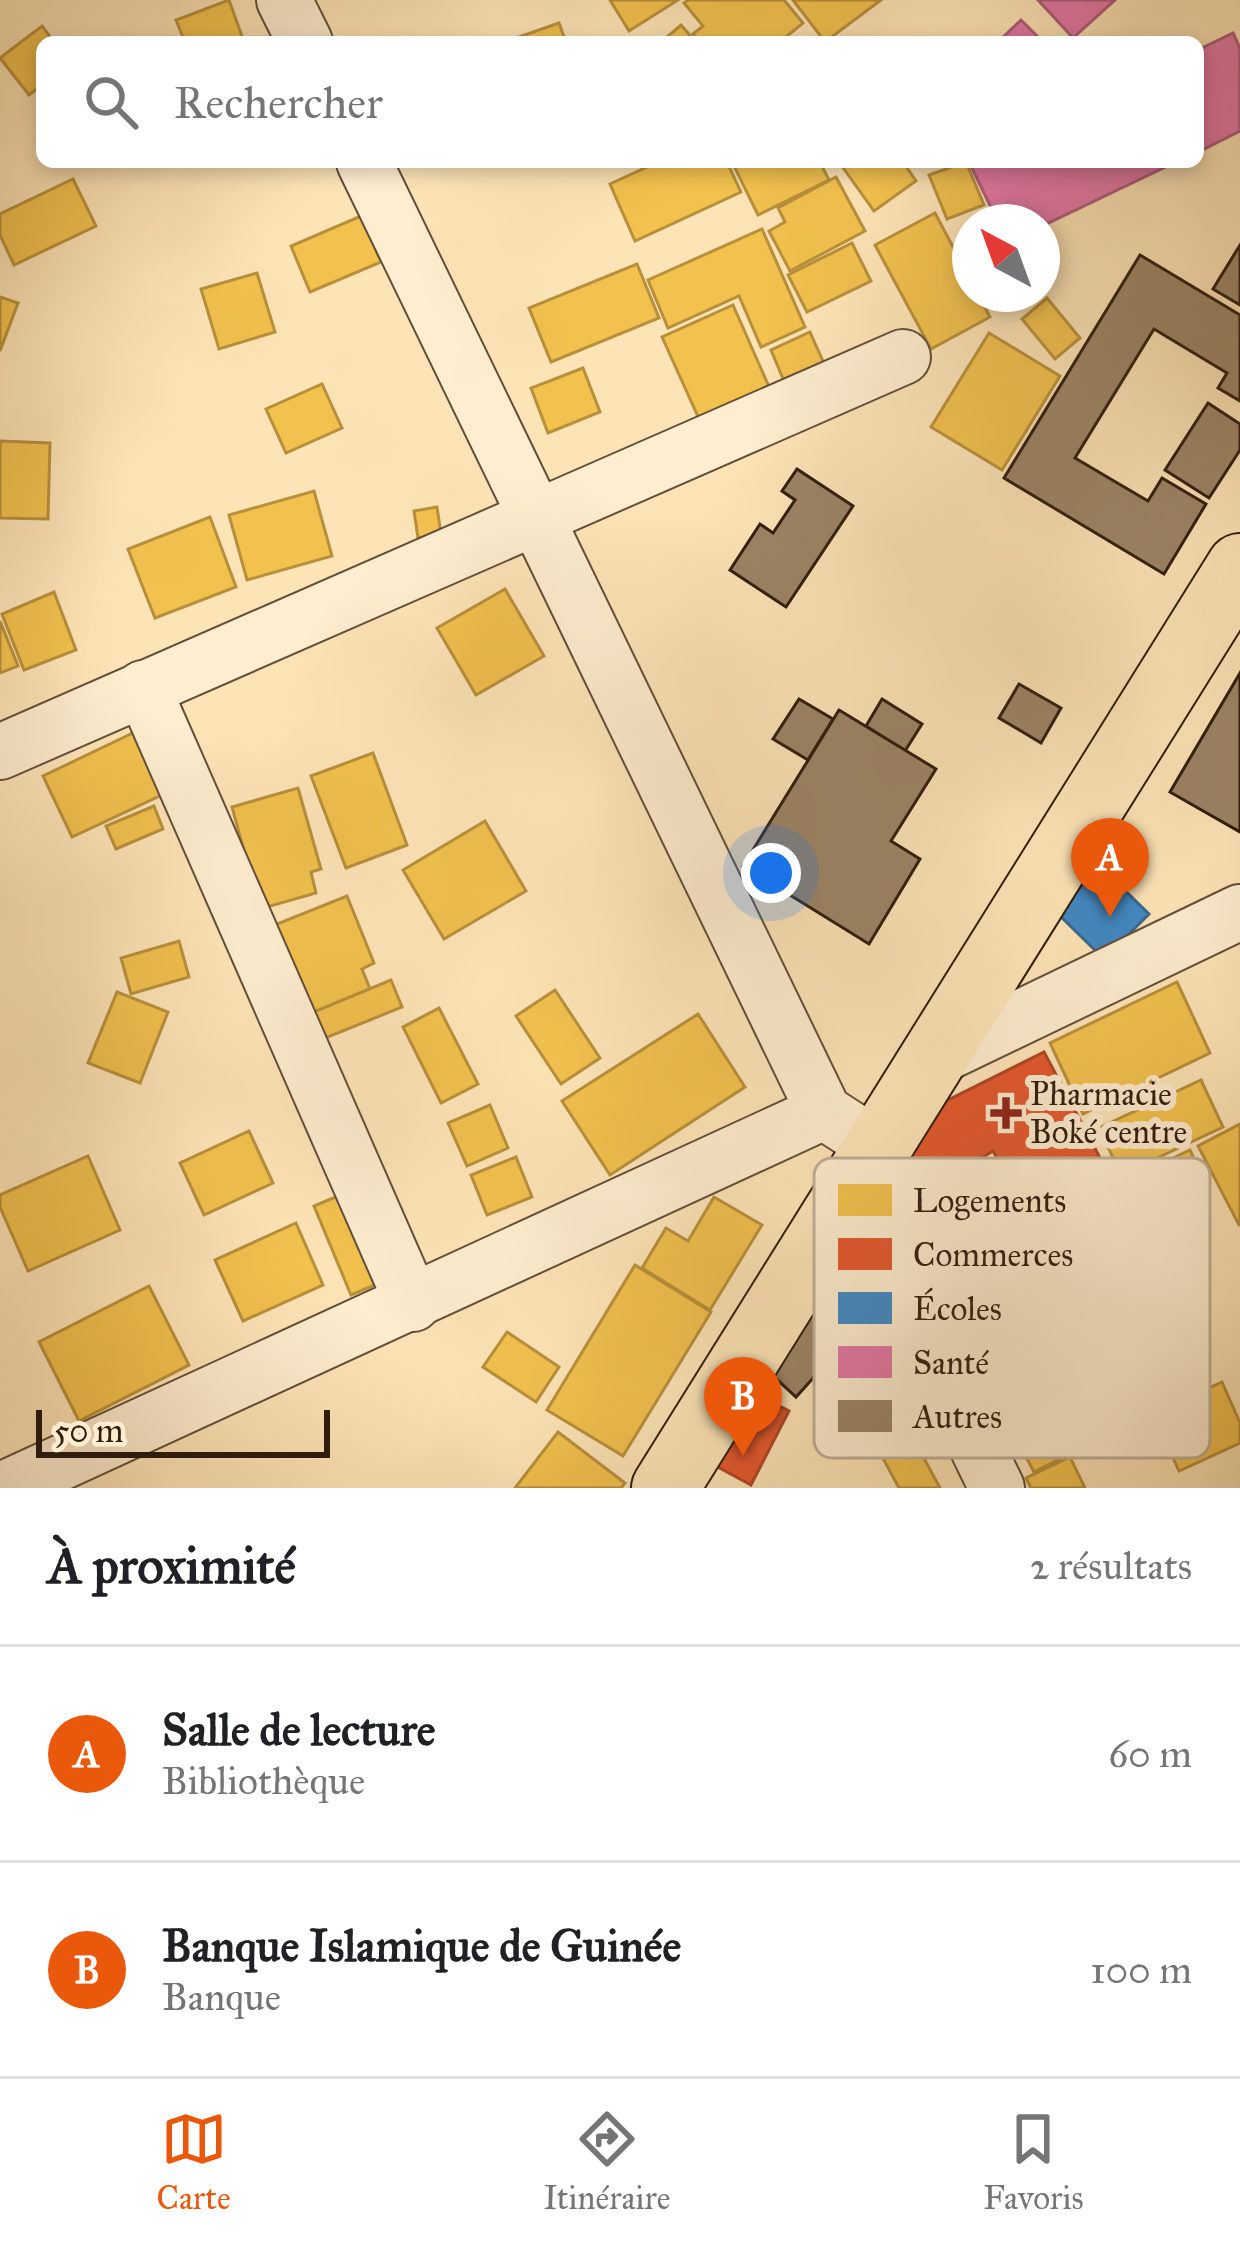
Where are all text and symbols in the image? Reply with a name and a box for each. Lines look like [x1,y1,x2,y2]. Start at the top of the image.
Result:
search box [36,36,1204,168]
icon: search [78,69,144,135]
text: Rechercher [174,75,383,130]
north arrow [952,204,1060,312]
pin: A [1071,818,1149,917]
your location [741,843,801,903]
place label: Pharmacie Boké centre [1030,1074,1187,1152]
marker: Pharmacie Boké centre [993,1100,1019,1126]
legend [814,1158,1210,1458]
text: Logements [913,1181,1066,1221]
text: Commerces [913,1235,1073,1275]
text: Écoles [913,1287,1002,1329]
text: Santé [913,1343,989,1383]
pin: B [704,1357,782,1456]
text: Autres [911,1397,1002,1437]
scale bar [36,1404,330,1457]
text: 50 m [54,1411,123,1451]
text: À proximité [48,1535,296,1597]
text: 2 résultats [1030,1542,1192,1590]
text: Salle de lecture [162,1702,436,1757]
text: A [74,1730,100,1778]
text: 60 m [1108,1730,1192,1778]
text: Bibliothèque [162,1757,365,1805]
text: Banque Islamique de Guinée [162,1918,681,1973]
text: B [74,1946,100,1994]
text: 100 m [1090,1946,1192,1994]
text: Banque [162,1973,281,2021]
tab: Carte [156,2106,231,2218]
tab: Itinéraire [543,2106,671,2218]
tab: Favoris [983,2106,1084,2218]

